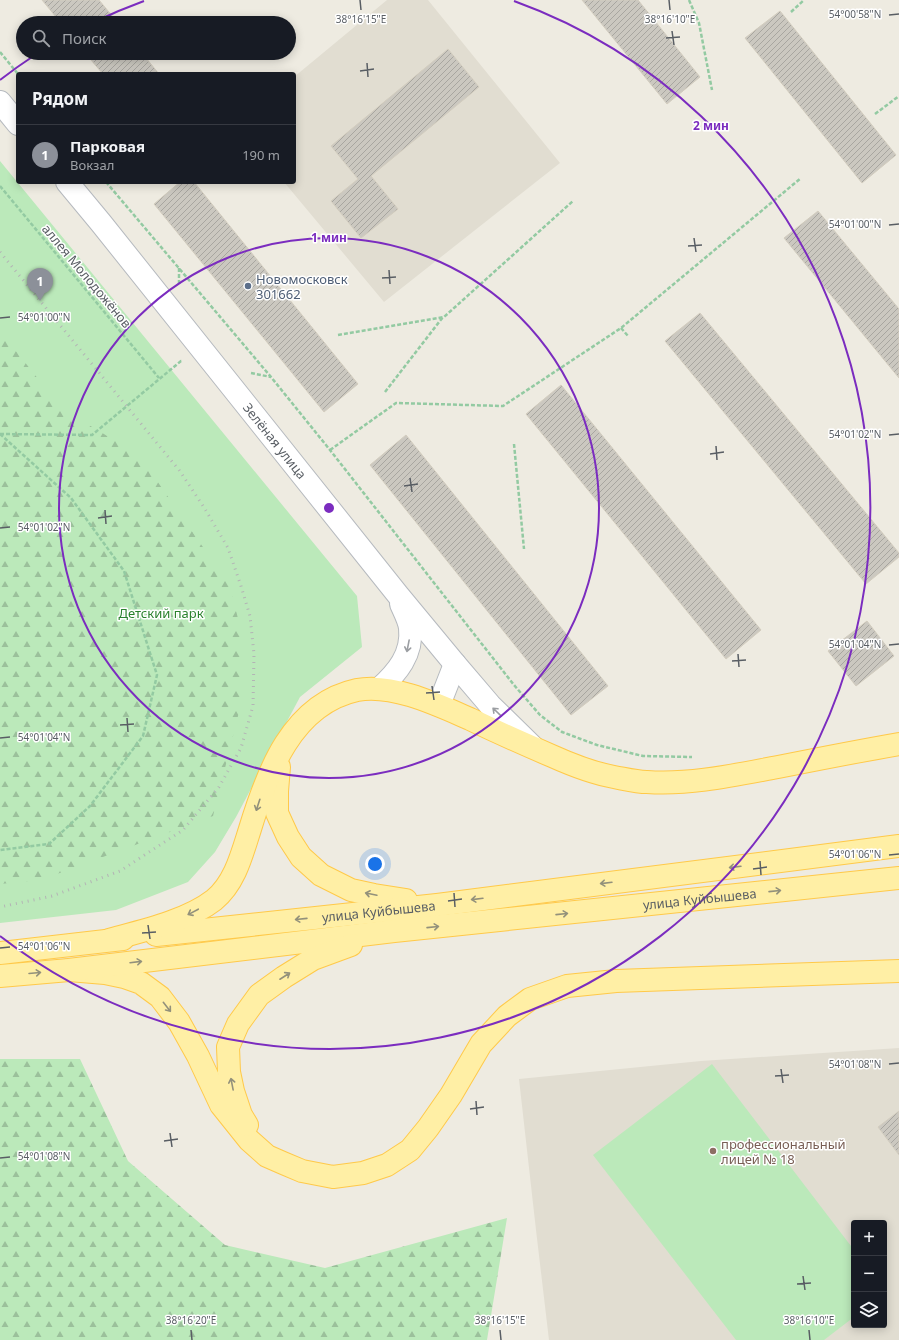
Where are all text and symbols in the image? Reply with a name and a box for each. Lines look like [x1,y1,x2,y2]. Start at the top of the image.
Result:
text: 54°00'58"N [829,7,881,21]
text: 38°16'15"E [336,12,386,26]
text: 38°16'10"E [645,12,695,26]
search box [16,16,296,60]
icon: search [30,27,52,49]
text: Поиск [62,28,107,48]
text: Рядом [32,87,88,110]
text: 2 мин [693,117,729,134]
text: Парковая [70,136,145,156]
text: 1 [41,146,49,164]
text: 190 m [242,146,280,164]
text: Вокзал [70,156,114,174]
text: 54°01'00"N [829,217,881,231]
street label: аллея Молодожёнов [38,220,136,332]
text: 1 мин [311,229,347,246]
pin: 1 [27,268,53,301]
place label: Новомосковск 301662 [256,270,348,303]
marker: Новомосковск 301662 [243,281,253,291]
text: 54°01'00"N [18,310,70,324]
street label: Зелёная улица [239,399,311,483]
text: 54°01'02"N [829,427,881,441]
centre of rings [322,501,336,515]
text: 54°01'02"N [18,520,70,534]
park label: Детский парк [118,604,204,622]
text: 54°01'04"N [829,637,881,651]
one-way arrow [404,639,412,652]
one-way arrow [492,708,502,717]
text: 54°01'04"N [18,730,70,744]
one-way arrow [253,798,261,810]
text: 54°01'06"N [829,847,881,861]
your location [365,854,385,874]
one-way arrow [729,863,742,871]
one-way arrow [600,879,613,887]
street label: улица Куйбышева [642,884,757,914]
one-way arrow [768,888,781,895]
one-way arrow [365,890,378,898]
street label: улица Куйбышева [321,896,436,926]
one-way arrow [471,896,484,903]
one-way arrow [187,908,199,916]
one-way arrow [555,910,568,917]
one-way arrow [295,916,308,923]
one-way arrow [426,924,439,931]
text: 54°01'06"N [18,939,70,953]
one-way arrow [129,958,142,966]
one-way arrow [28,969,41,977]
one-way arrow [279,972,290,980]
one-way arrow [163,1001,171,1012]
text: 54°01'08"N [829,1057,881,1071]
one-way arrow [227,1078,235,1091]
place label: профессиональный лицей № 18 [721,1135,846,1168]
marker: профессиональный лицей № 18 [708,1146,718,1156]
text: 54°01'08"N [18,1149,70,1163]
map controls [851,1220,887,1328]
button: + [851,1220,887,1256]
button: − [851,1256,887,1292]
button: layers [851,1292,887,1328]
text: 38°16'20"E [166,1313,216,1327]
text: 38°16'15"E [475,1313,525,1327]
text: 38°16'10"E [784,1313,834,1327]

